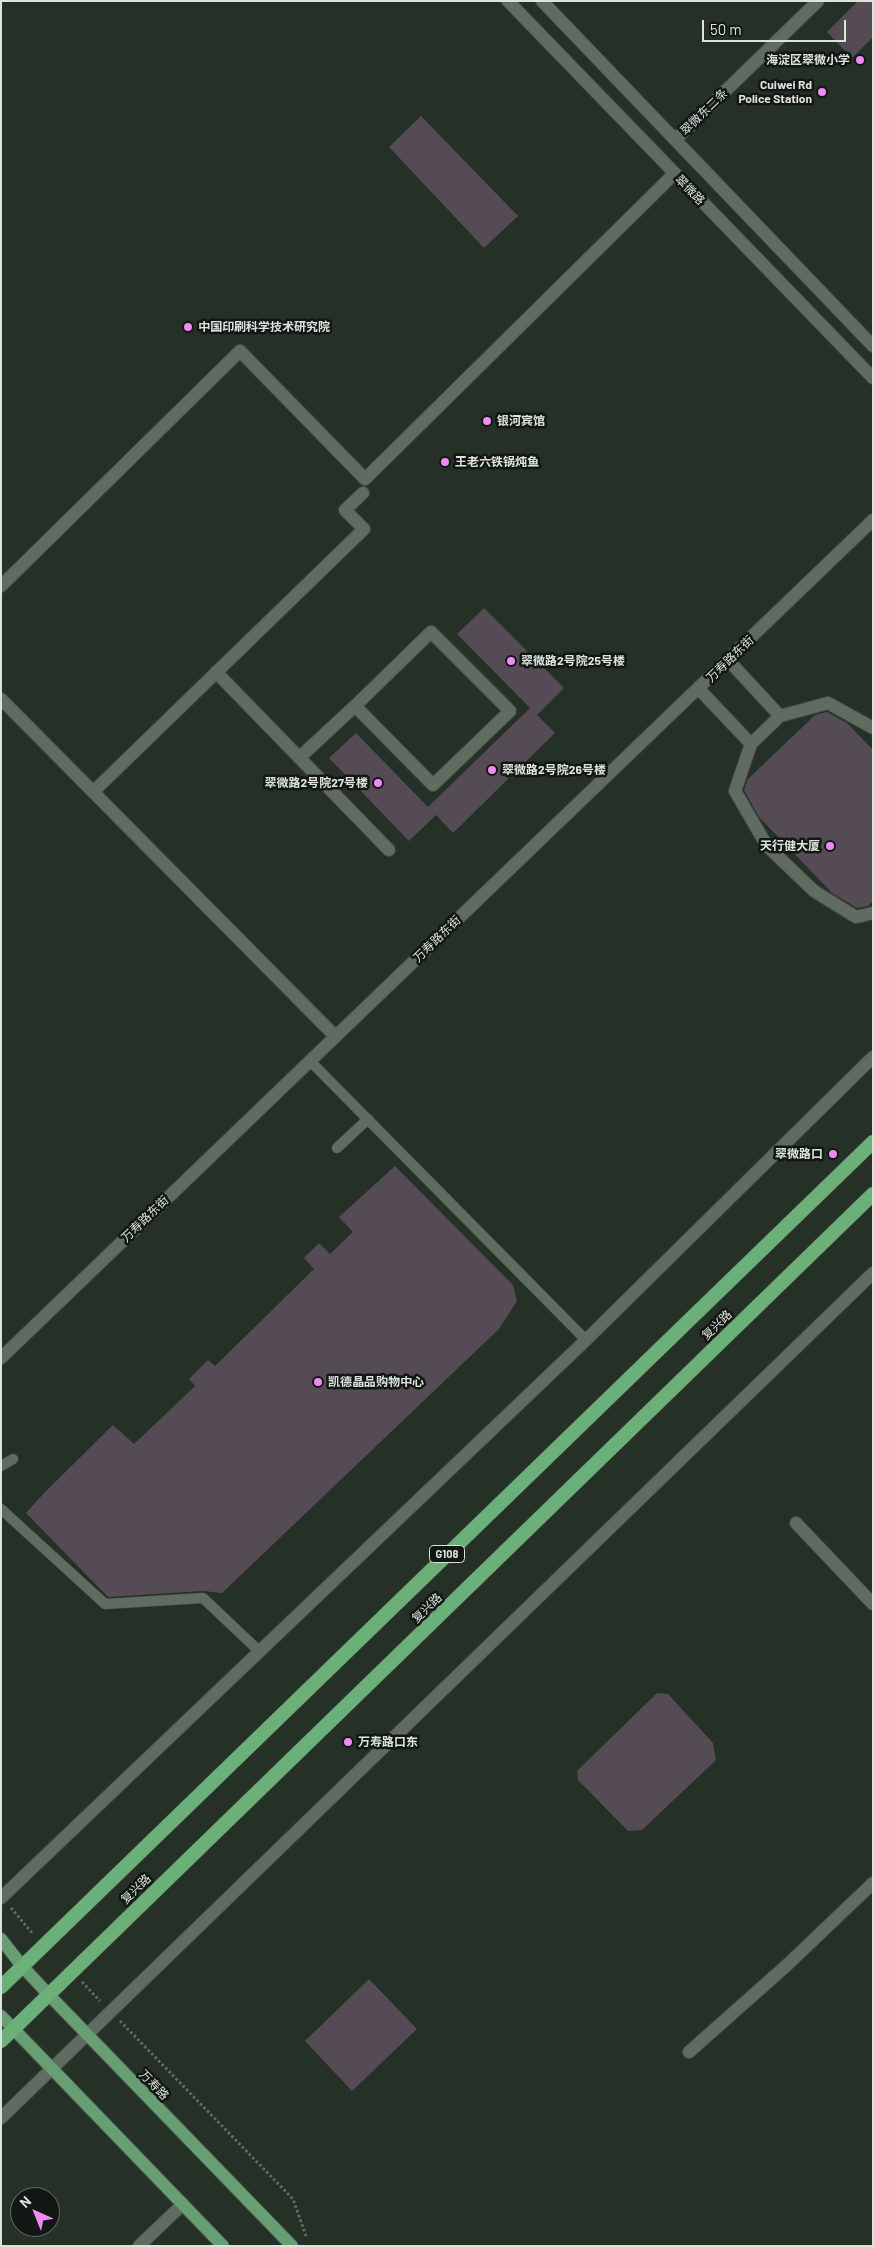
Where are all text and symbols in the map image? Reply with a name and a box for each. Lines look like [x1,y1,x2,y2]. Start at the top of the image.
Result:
scale bar [704,10,848,42]
text: 50 m [710,20,742,38]
place label: 海淀区翠微小学 [766,53,850,67]
marker: 海淀区翠微小学 [854,54,866,66]
place label: Cuiwei Rd Police Station [738,78,812,106]
street label: 翠微东二条 [677,86,731,138]
marker: Cuiwei Rd Police Station [816,86,828,98]
street label: 翠微路 [672,172,708,208]
place label: 中国印刷科学技术研究院 [198,320,330,334]
marker: 中国印刷科学技术研究院 [182,321,194,333]
place label: 银河宾馆 [497,414,545,428]
marker: 银河宾馆 [481,415,493,427]
place label: 王老六铁锅炖鱼 [455,455,539,469]
marker: 王老六铁锅炖鱼 [439,456,451,468]
street label: 万寿路东街 [703,633,757,685]
place label: 翠微路2号院25号楼 [521,654,625,668]
marker: 翠微路2号院25号楼 [505,655,517,667]
place label: 翠微路2号院26号楼 [502,763,606,777]
marker: 翠微路2号院26号楼 [486,764,498,776]
place label: 翠微路2号院27号楼 [265,776,368,790]
marker: 翠微路2号院27号楼 [372,777,384,789]
place label: 天行健大厦 [760,839,820,853]
marker: 天行健大厦 [824,840,836,852]
street label: 万寿路东街 [410,913,464,965]
place label: 翠微路口 [775,1147,823,1161]
marker: 翠微路口 [827,1148,839,1160]
street label: 万寿路东街 [118,1193,172,1245]
street label: 复兴路 [699,1307,735,1343]
place label: 凯德晶品购物中心 [328,1375,424,1389]
marker: 凯德晶品购物中心 [312,1376,324,1388]
road number: G108 [430,1546,464,1562]
street label: 复兴路 [409,1590,445,1626]
place label: 万寿路口东 [358,1735,418,1749]
marker: 万寿路口东 [342,1736,354,1748]
street label: 复兴路 [118,1871,154,1907]
street label: 万寿路 [136,2067,172,2103]
north arrow [10,2187,60,2237]
text: N [16,2192,34,2211]

